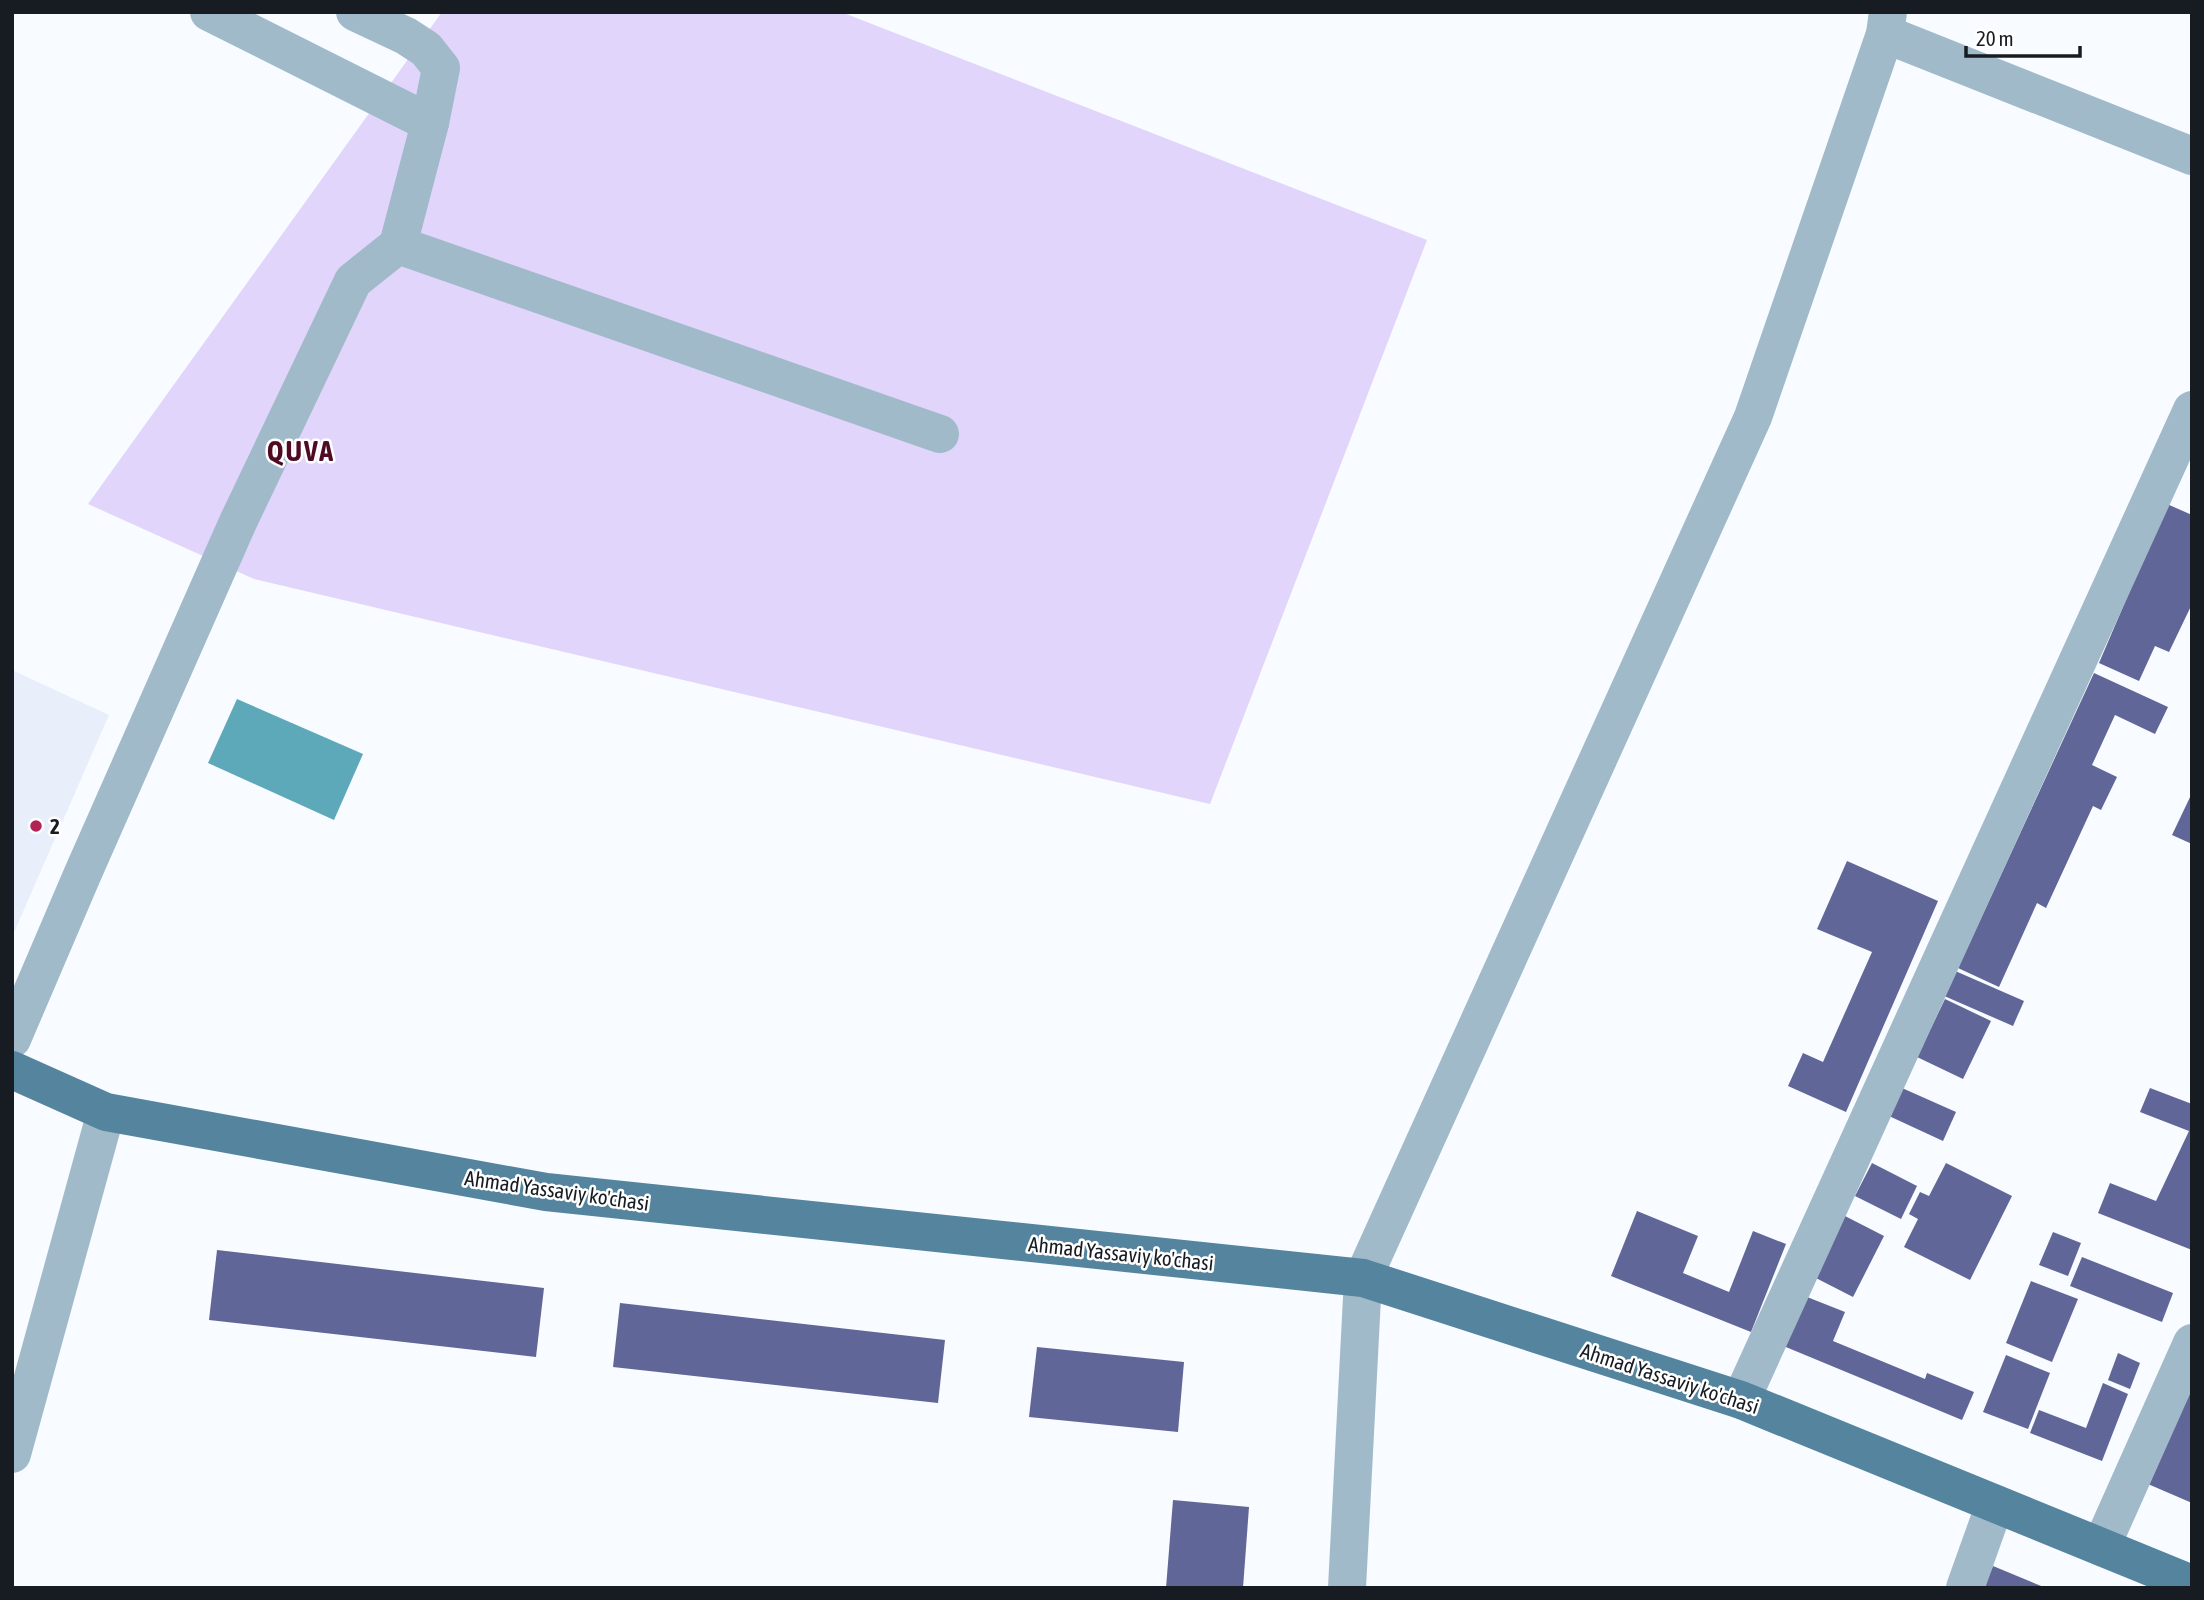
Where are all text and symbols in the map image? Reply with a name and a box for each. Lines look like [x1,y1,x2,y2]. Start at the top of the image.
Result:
scale bar [1966,14,2080,58]
text: 20 m [1976,26,2014,50]
district label: QUVA [267,435,335,467]
place label: 2 [50,814,60,838]
marker: 2 [28,818,44,834]
street label: Ahmad Yassaviy ko'chasi [463,1165,651,1215]
street label: Ahmad Yassaviy ko'chasi [1027,1231,1215,1275]
street label: Ahmad Yassaviy ko'chasi [1578,1338,1762,1418]

